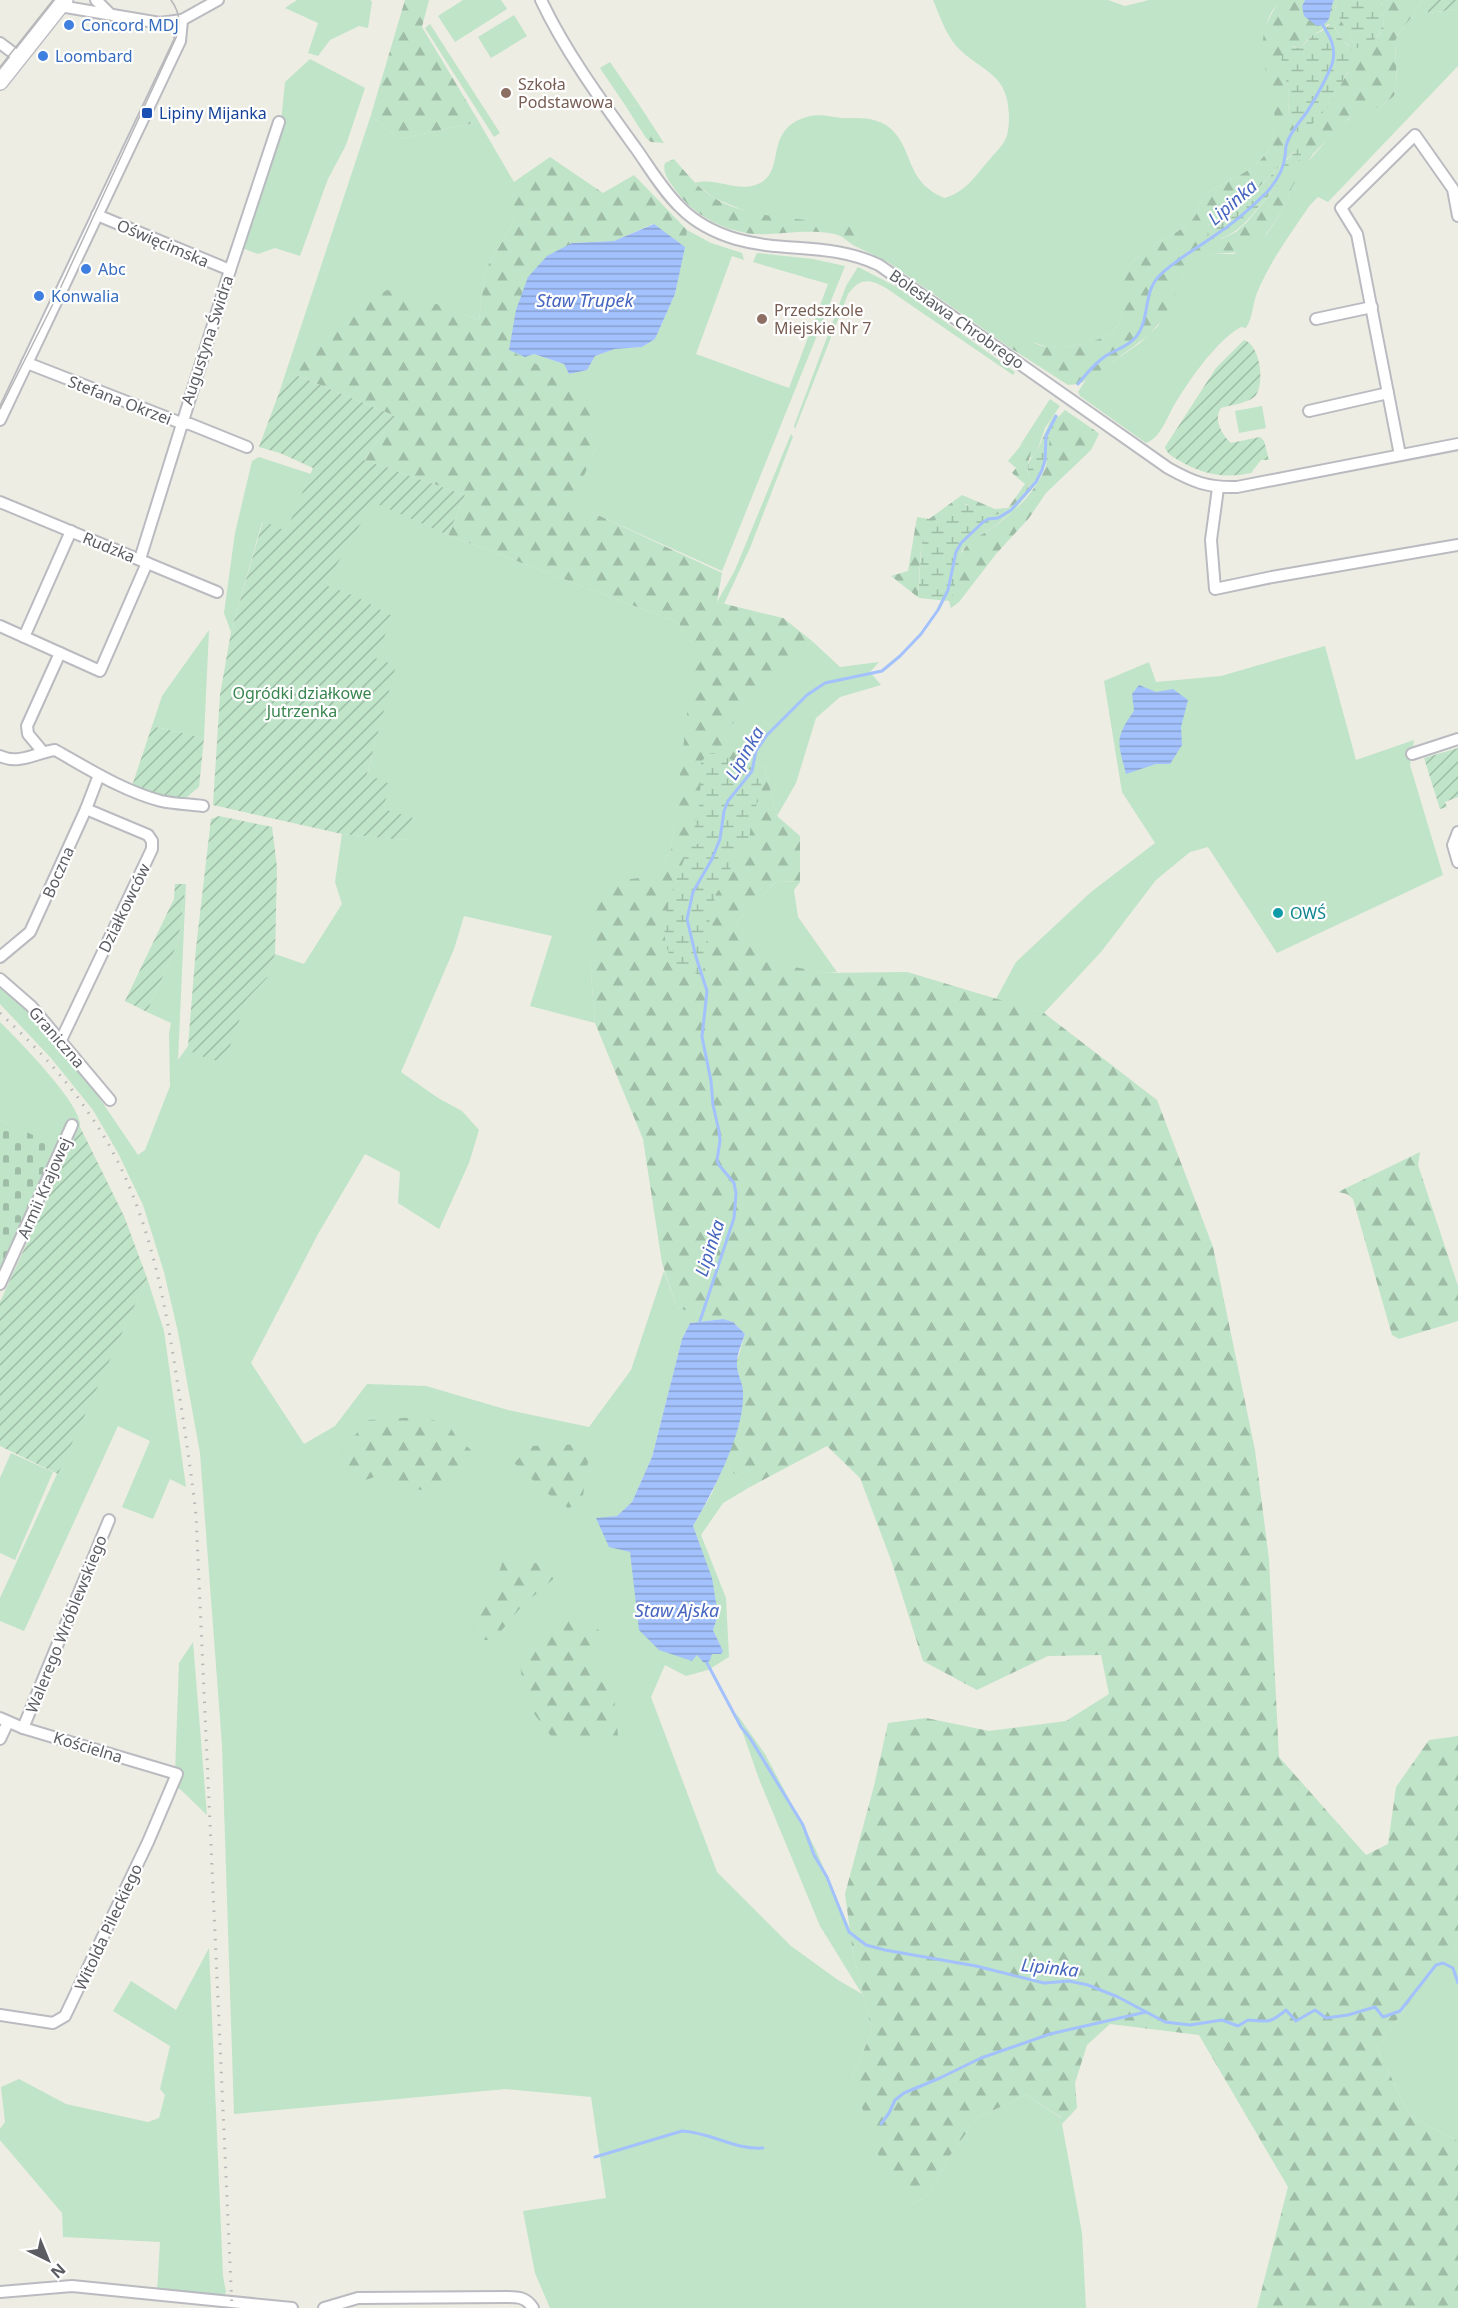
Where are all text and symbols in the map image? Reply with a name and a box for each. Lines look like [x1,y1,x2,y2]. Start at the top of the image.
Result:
place label: Concord MDJ [81,14,179,36]
marker: Concord MDJ [62,18,76,32]
place label: Loombard [55,45,133,67]
marker: Loombard [36,49,50,63]
place label: Szkoła Podstawowa [518,73,613,113]
marker: Szkoła Podstawowa [499,86,513,100]
place label: Lipiny Mijanka [159,102,267,124]
marker: Lipiny Mijanka [140,106,154,120]
water label: Lipinka [1202,174,1262,230]
street label: Oświęcimska [114,214,212,272]
place label: Abc [98,258,126,280]
marker: Abc [79,262,93,276]
street label: Bolesława Chrobrego [885,264,1029,374]
street label: Augustyna Świdra [176,272,238,408]
place label: Konwalia [51,285,119,307]
water label: Staw Trupek [536,288,635,312]
marker: Konwalia [32,289,46,303]
place label: Przedszkole Miejskie Nr 7 [774,299,871,339]
marker: Przedszkole Miejskie Nr 7 [755,312,769,326]
street label: Stefana Okrzei [65,370,175,430]
street label: Rudzka [80,527,138,567]
park label: Ogródki działkowe Jutrzenka [232,682,372,722]
water label: Lipinka [719,722,769,784]
street label: Boczna [37,843,79,901]
street label: Działkowców [93,859,155,956]
place label: OWŚ [1290,902,1326,924]
marker: OWŚ [1271,906,1285,920]
street label: Graniczna [24,1001,90,1073]
street label: Armii Krajowej [12,1134,76,1242]
water label: Lipinka [689,1217,729,1279]
street label: Walerego Wróblewskiego [20,1532,112,1716]
water label: Staw Ajska [635,1598,719,1622]
street label: Kościelna [51,1726,125,1768]
street label: Witolda Pileckiego [69,1860,147,1994]
water label: Lipinka [1020,1952,1080,1982]
north arrow [18,2230,78,2290]
text: N [46,2258,70,2283]

